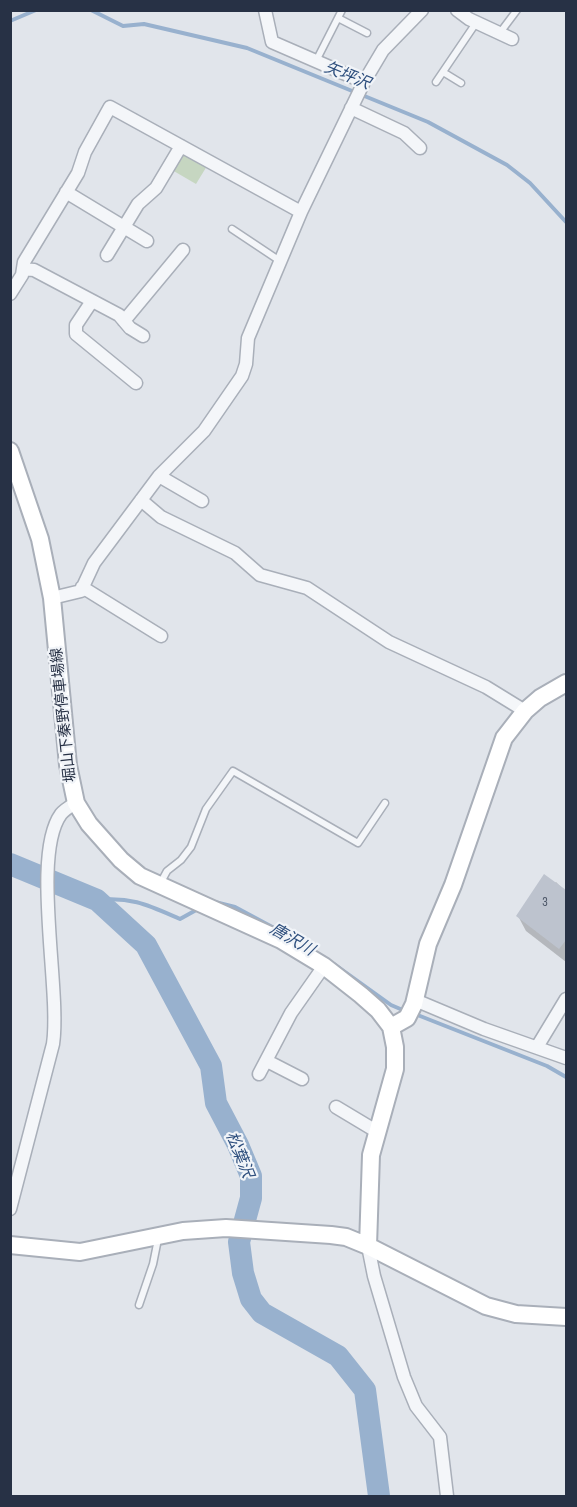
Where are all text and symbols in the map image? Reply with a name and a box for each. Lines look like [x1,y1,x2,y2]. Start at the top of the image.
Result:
water label: 矢坪沢 [321,58,373,94]
street label: 堀山下秦野停車場線 [48,647,80,783]
house number: 3 [542,896,548,910]
water label: 唐沢川 [266,920,318,960]
water label: 松葉沢 [221,1129,257,1181]

